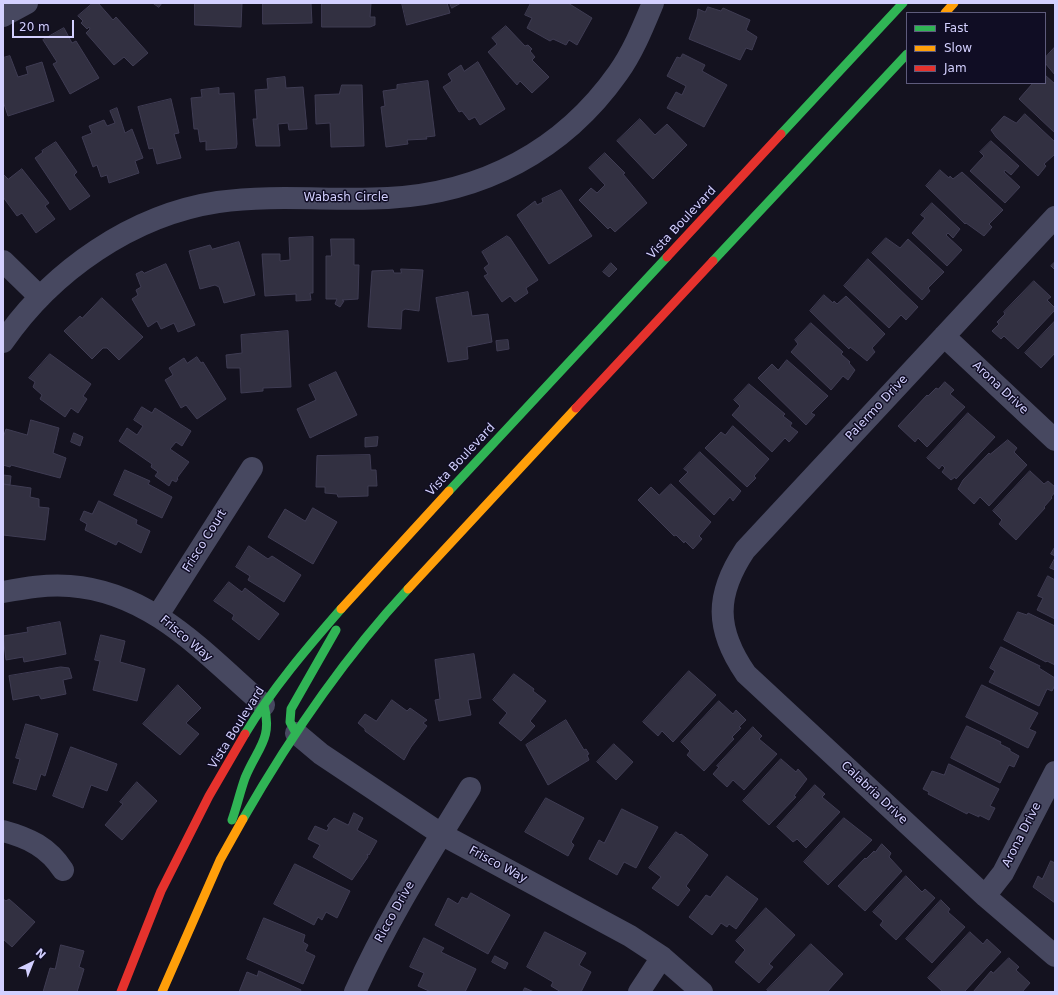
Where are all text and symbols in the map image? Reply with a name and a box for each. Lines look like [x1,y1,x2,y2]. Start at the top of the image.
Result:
scale bar [14,12,76,38]
legend [906,12,1046,84]
text: 20 m [19,20,50,34]
text: Fast [944,21,968,35]
text: Slow [944,41,972,55]
text: Jam [944,61,967,75]
street label: Vista Boulevard [645,184,719,262]
street label: Wabash Circle [304,191,388,205]
street label: Arona Drive [969,359,1031,417]
street label: Palermo Drive [843,372,911,444]
street label: Vista Boulevard [424,421,498,499]
street label: Frisco Court [180,507,230,575]
street label: Frisco Way [157,613,215,665]
street label: Vista Boulevard [206,684,268,772]
street label: Calabria Drive [838,759,910,827]
street label: Arona Drive [999,800,1045,870]
street label: Frisco Way [466,844,530,886]
street label: Ricco Drive [372,879,418,945]
north arrow [12,943,52,983]
text: N [33,946,48,962]

